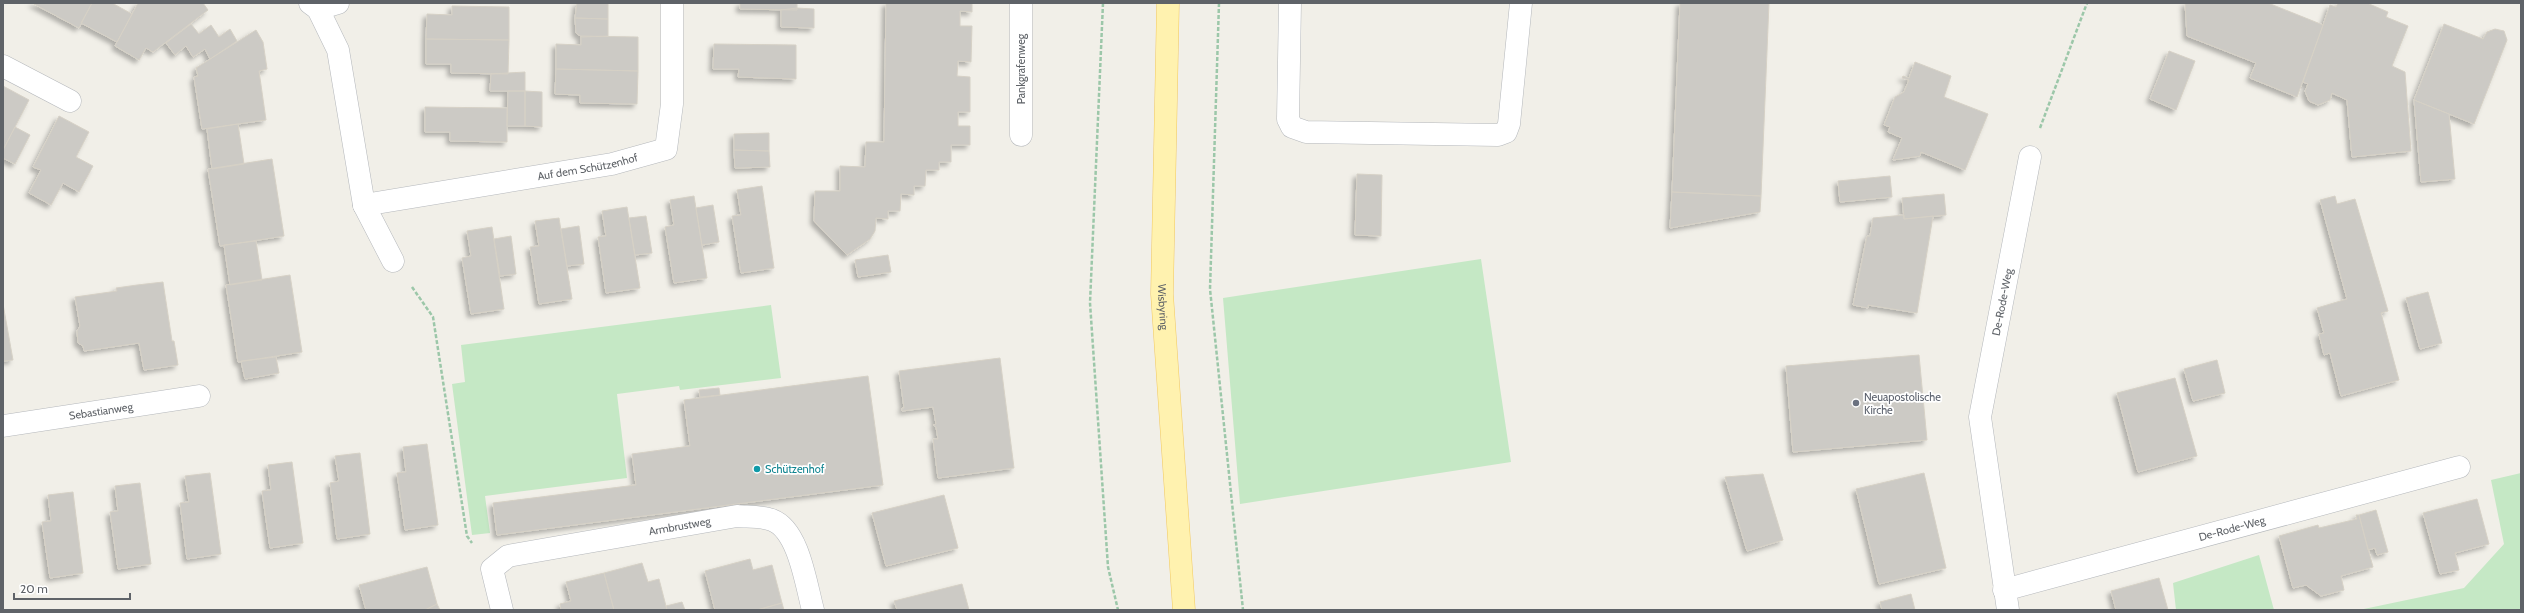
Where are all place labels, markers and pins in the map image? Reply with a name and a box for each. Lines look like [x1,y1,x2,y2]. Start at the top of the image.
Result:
place label: Neuapostolische Kirche [1864,390,1941,417]
marker: Neuapostolische Kirche [1851,398,1861,408]
place label: Schützenhof [765,462,825,476]
marker: Schützenhof [752,464,762,474]

